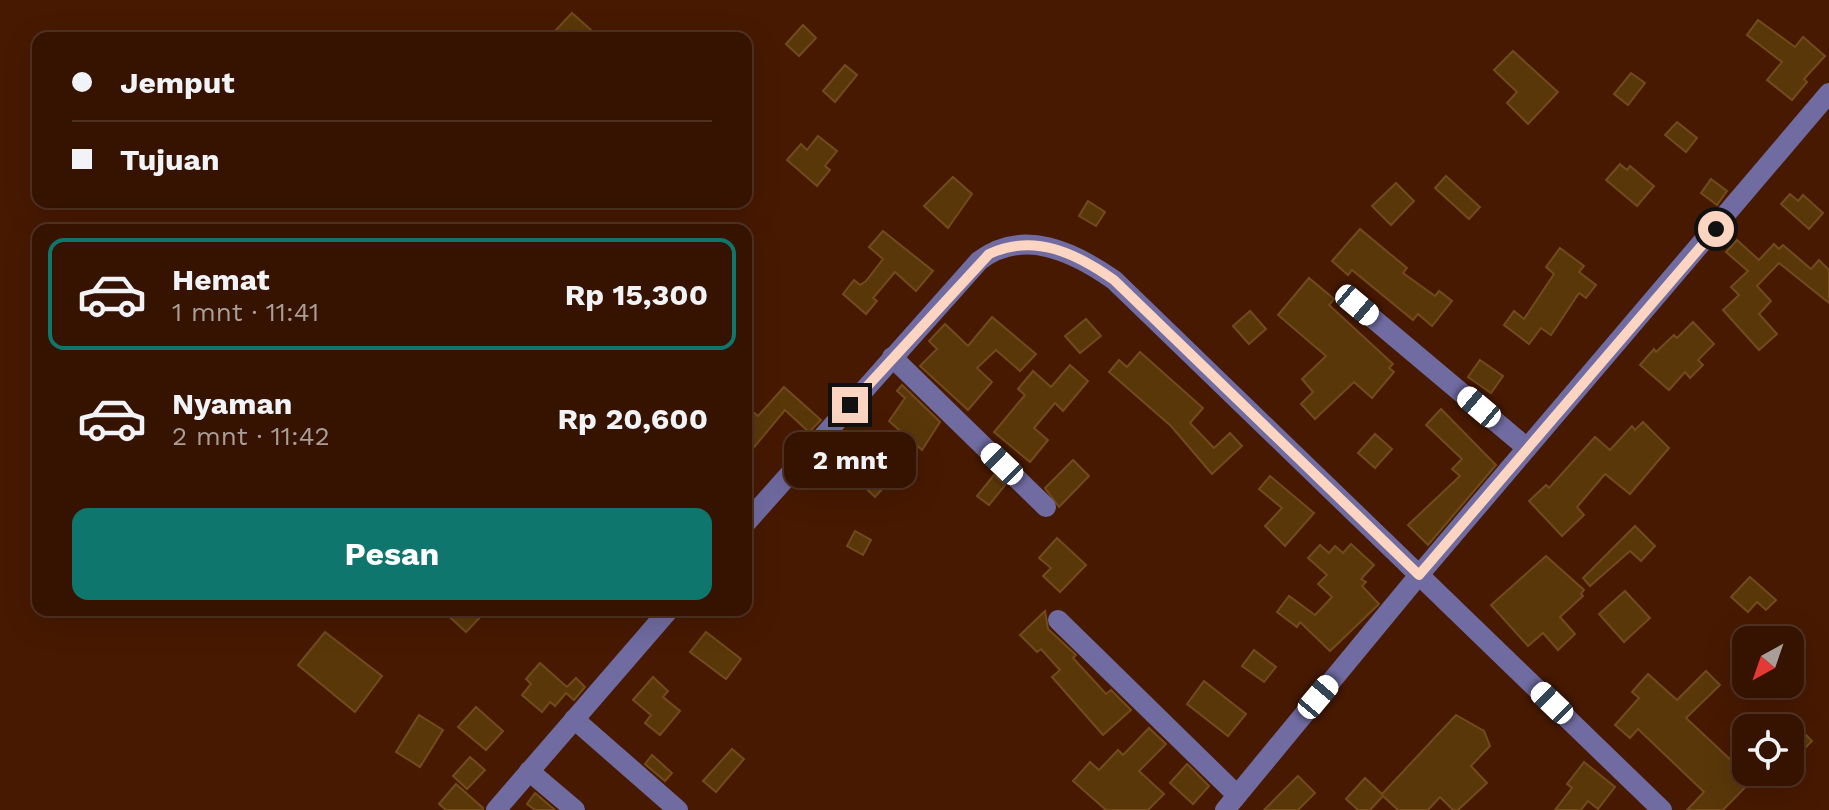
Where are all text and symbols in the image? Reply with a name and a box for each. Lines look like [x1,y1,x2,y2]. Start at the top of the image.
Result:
text: Jemput [120,65,235,100]
text: Tujuan [120,142,220,177]
route start [1698,211,1734,247]
icon: car [76,258,148,330]
text: Hemat [172,262,270,297]
text: Rp 15,300 [565,277,708,312]
car [1331,280,1383,330]
text: 1 mnt · 11:41 [172,297,319,327]
icon: car [76,382,148,454]
car [1453,382,1505,432]
text: Nyaman [172,386,292,421]
route end [832,387,868,423]
text: Rp 20,600 [557,401,708,436]
text: 2 mnt · 11:42 [172,421,330,451]
callout: 2 mnt [784,433,916,489]
car [976,439,1028,489]
text: 2 mnt [813,445,887,475]
button: Pesan [72,508,712,600]
north arrow [1732,626,1804,698]
map controls [1732,626,1804,786]
car [1293,671,1343,723]
car [1526,678,1578,728]
button: locate [1732,714,1804,786]

